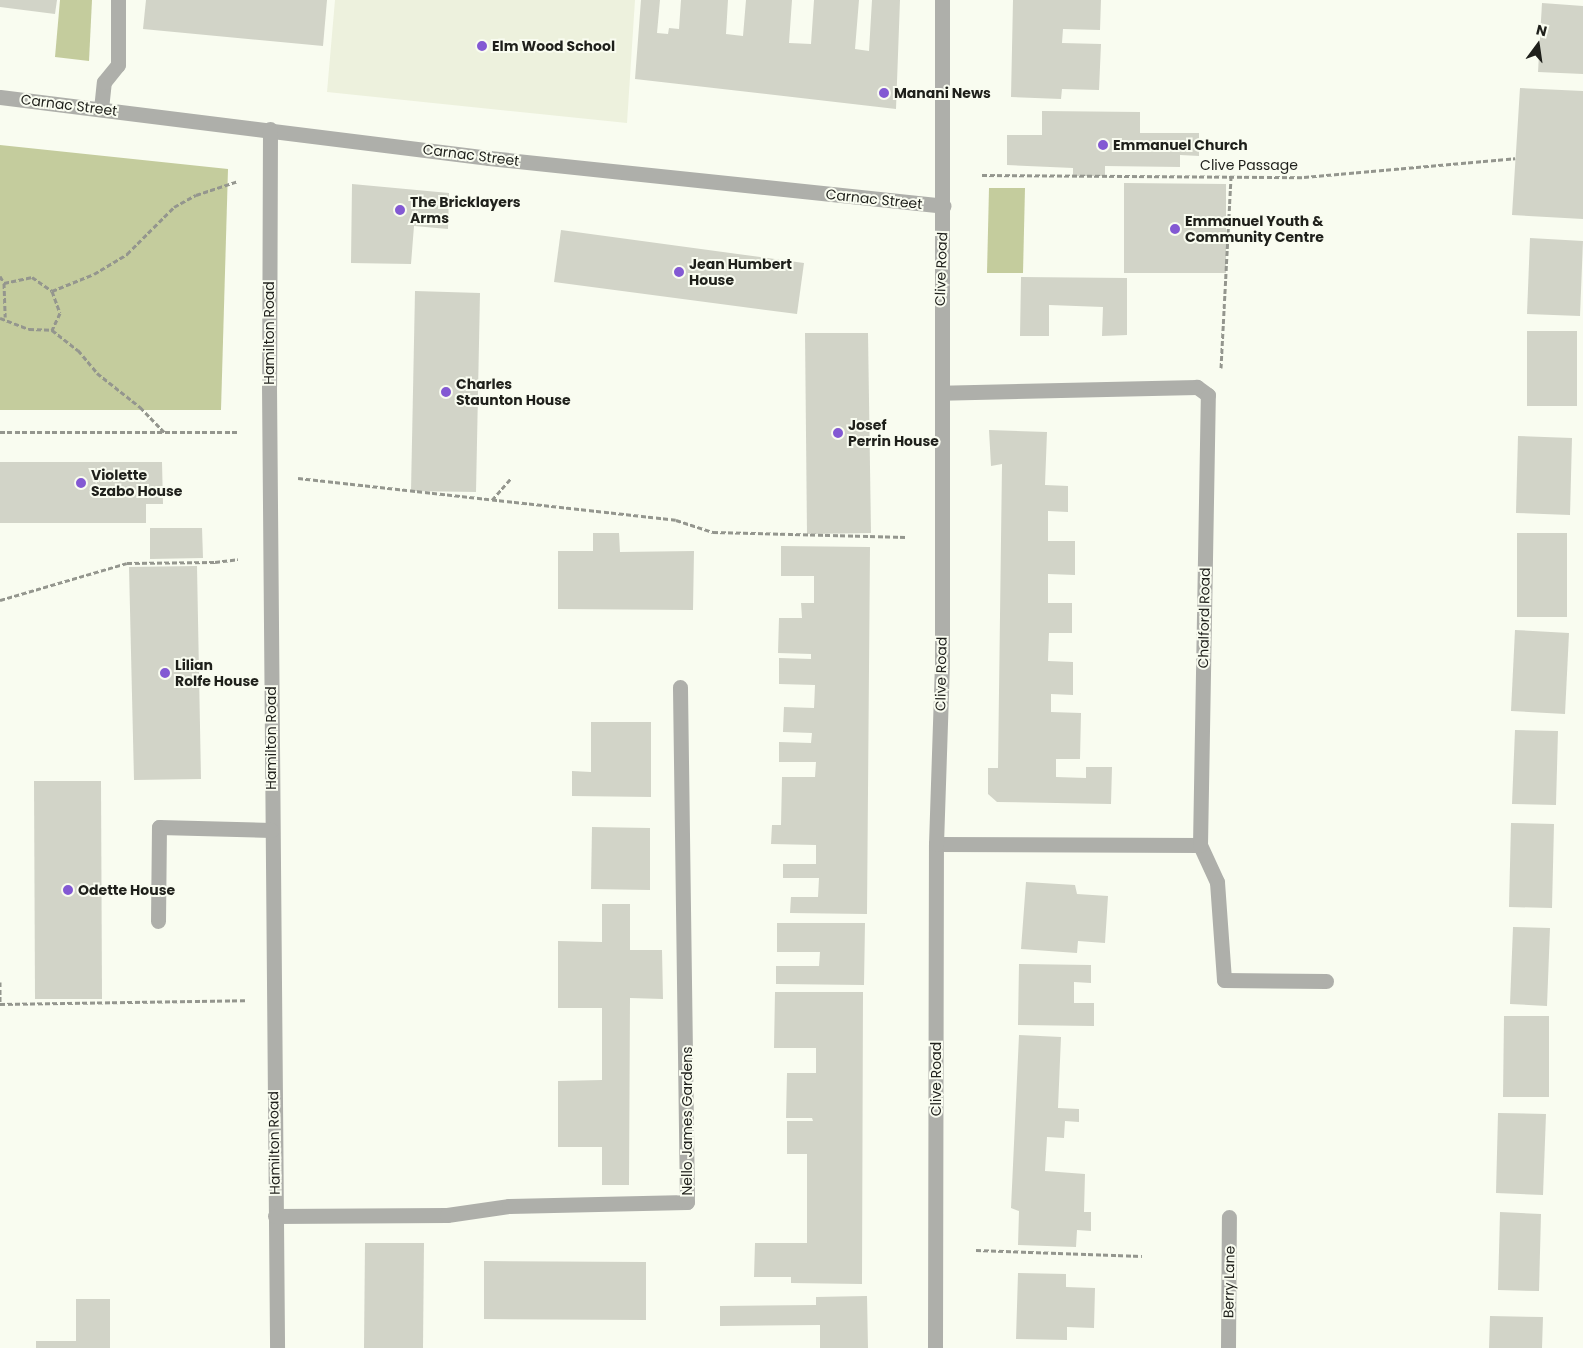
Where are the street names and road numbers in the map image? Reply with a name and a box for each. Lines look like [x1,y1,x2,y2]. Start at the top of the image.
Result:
street label: Carnac Street [20,91,118,119]
street label: Carnac Street [422,141,520,169]
street label: Clive Passage [1200,157,1298,173]
street label: Carnac Street [825,186,923,212]
street label: Clive Road [931,232,951,306]
street label: Hamilton Road [261,281,277,385]
street label: Chalford Road [1195,567,1213,669]
street label: Clive Road [932,637,950,711]
street label: Hamilton Road [263,686,279,790]
street label: Clive Road [928,1042,944,1116]
street label: Nello James Gardens [679,1046,695,1196]
street label: Hamilton Road [265,1091,283,1195]
street label: Berry Lane [1220,1246,1238,1318]

